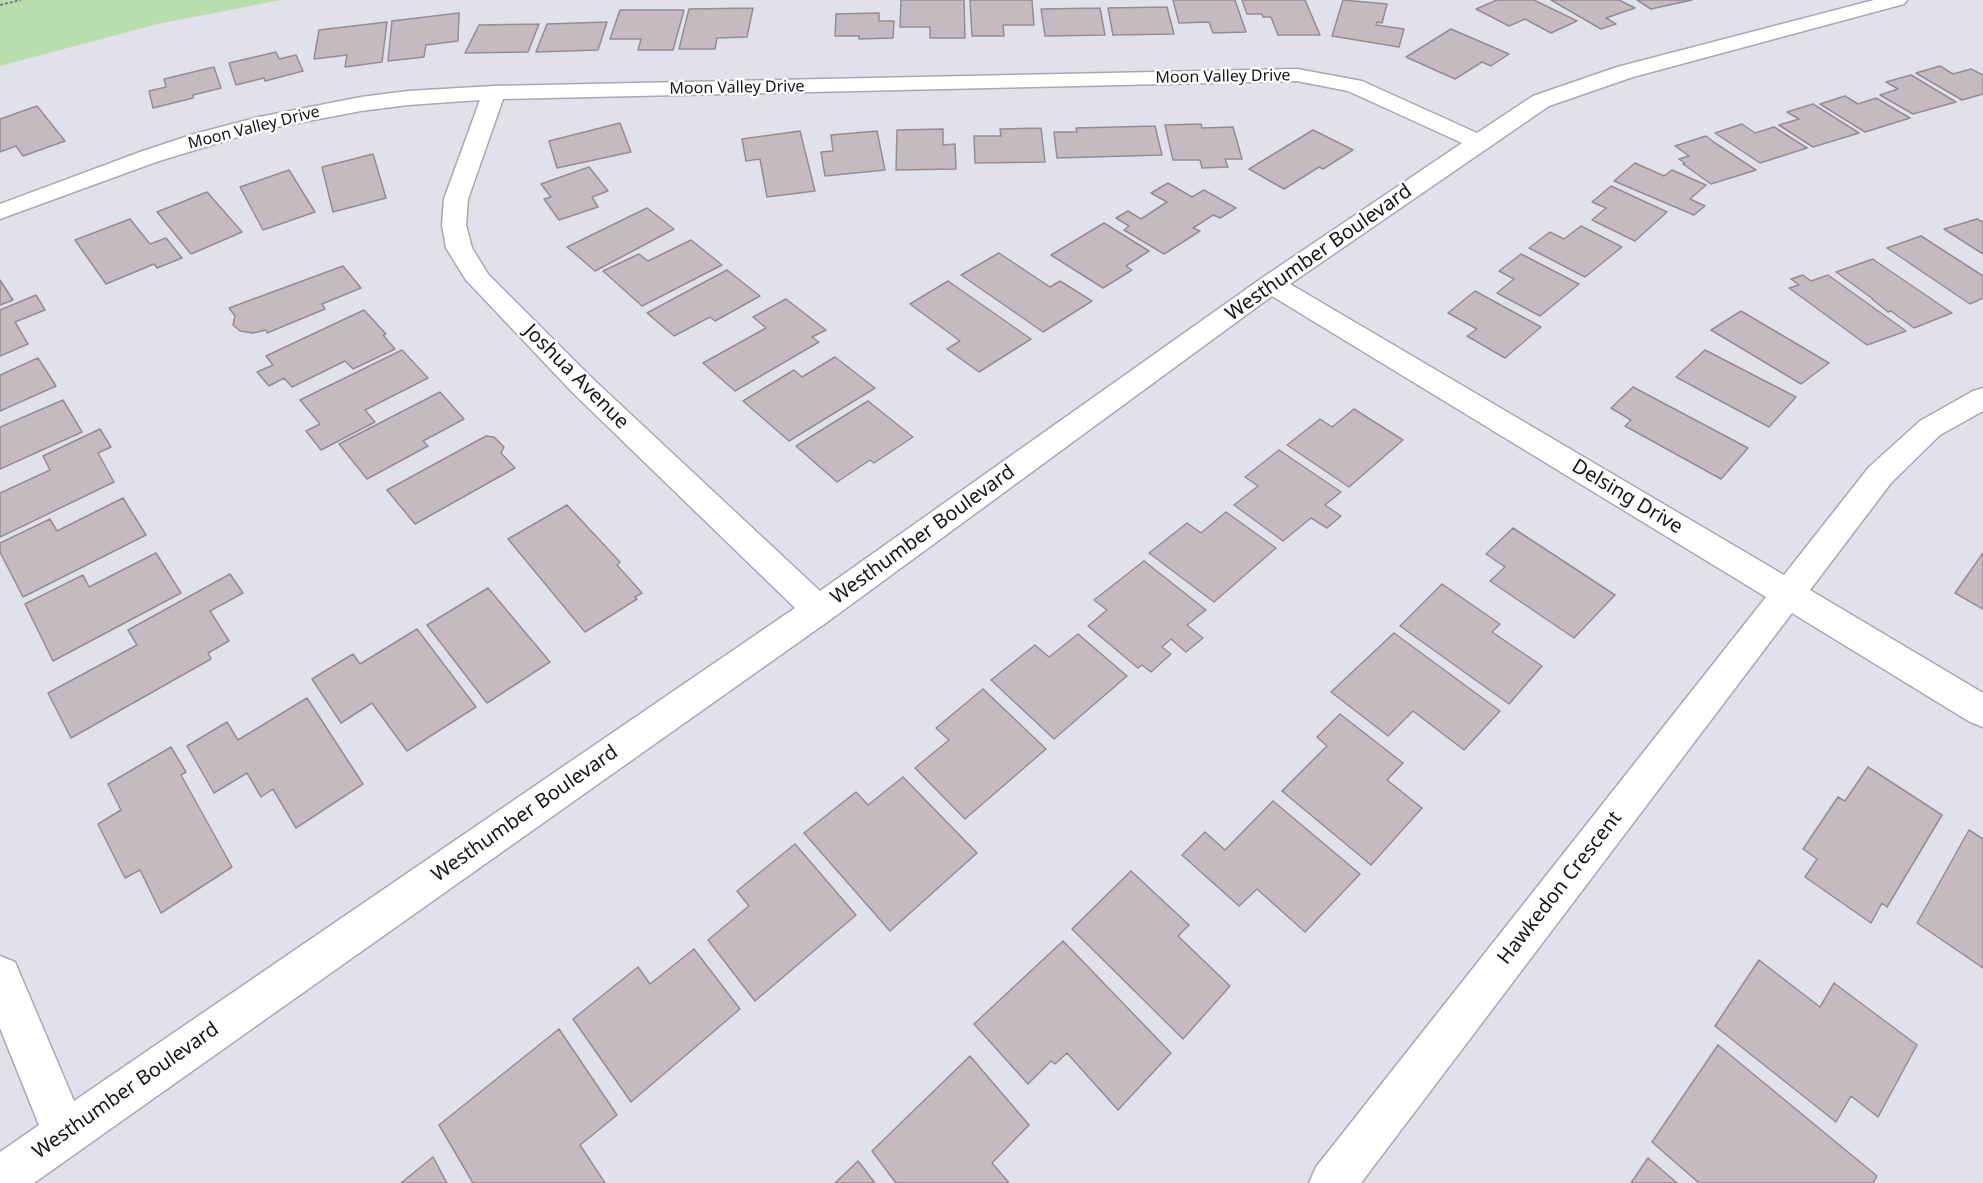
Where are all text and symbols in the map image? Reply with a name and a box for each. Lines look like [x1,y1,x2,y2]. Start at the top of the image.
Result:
street label: Moon Valley Drive [1155,66,1291,88]
street label: Moon Valley Drive [669,77,805,99]
street label: Moon Valley Drive [186,102,322,154]
street label: Westhumber Boulevard [1221,180,1417,326]
street label: Joshua Avenue [519,320,633,434]
street label: Delsing Drive [1567,454,1687,540]
street label: Westhumber Boulevard [826,460,1020,610]
street label: Westhumber Boulevard [427,741,623,887]
street label: Hawkedon Crescent [1493,807,1627,969]
street label: Westhumber Boulevard [28,1018,224,1164]

